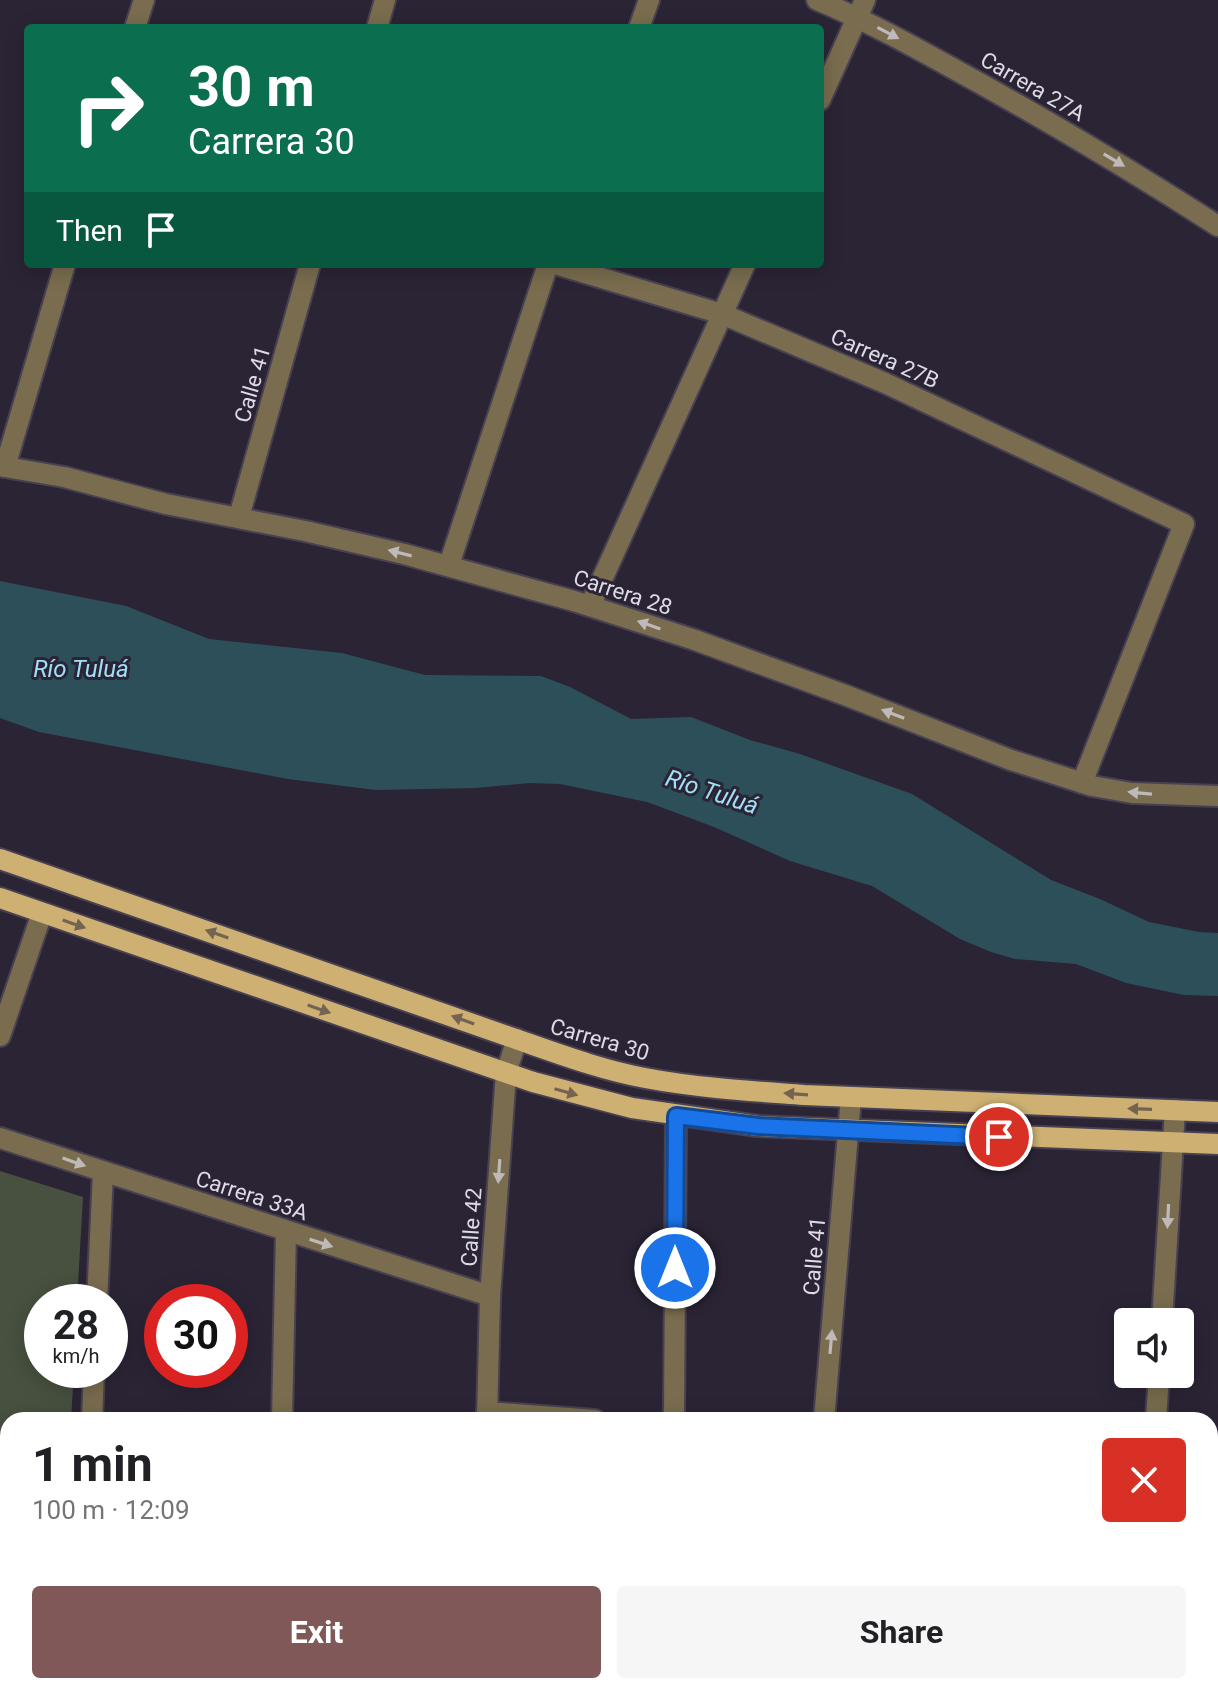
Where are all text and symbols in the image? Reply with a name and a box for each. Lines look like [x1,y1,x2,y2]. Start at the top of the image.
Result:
one-way arrow [876,26,899,40]
street label: Carrera 27A [976,47,1090,127]
text: 30 m [188,54,315,120]
icon: right [56,56,160,160]
text: Carrera 30 [188,121,355,163]
one-way arrow [1103,153,1125,167]
icon: arrive [139,208,183,252]
text: Then [56,213,123,248]
street label: Carrera 27B [827,324,943,393]
street label: Calle 41 [230,343,275,425]
one-way arrow [387,546,412,559]
street label: Carrera 28 [571,565,675,620]
one-way arrow [637,618,661,630]
water label: Río Tuluá [33,655,129,683]
one-way arrow [881,707,905,720]
water label: Río Tuluá [662,764,762,820]
one-way arrow [1127,786,1152,799]
one-way arrow [62,918,86,930]
one-way arrow [205,928,229,940]
one-way arrow [308,1003,332,1015]
one-way arrow [450,1013,474,1026]
street label: Carrera 30 [547,1013,652,1066]
one-way arrow [554,1086,578,1099]
one-way arrow [783,1087,808,1100]
one-way arrow [1127,1102,1152,1115]
pin [965,1103,1033,1171]
icon: arrive [977,1115,1021,1159]
one-way arrow [62,1157,86,1169]
one-way arrow [492,1159,505,1184]
street label: Carrera 33A [193,1166,312,1226]
street label: Calle 42 [456,1187,487,1267]
one-way arrow [1161,1204,1174,1229]
street label: Calle 41 [799,1216,830,1296]
position arrow [633,1226,717,1310]
one-way arrow [310,1237,334,1249]
speed limit sign: 30 [144,1284,248,1388]
text: 28 [53,1302,99,1349]
map controls [1114,1308,1194,1388]
button: sound [1114,1308,1194,1388]
one-way arrow [825,1329,838,1354]
text: km/h [53,1344,99,1368]
text: 1 min [32,1436,153,1493]
button: close [1102,1438,1186,1522]
text: 100 m · 12:09 [32,1495,190,1525]
button: Exit [32,1586,601,1678]
button: Share [617,1586,1186,1678]

